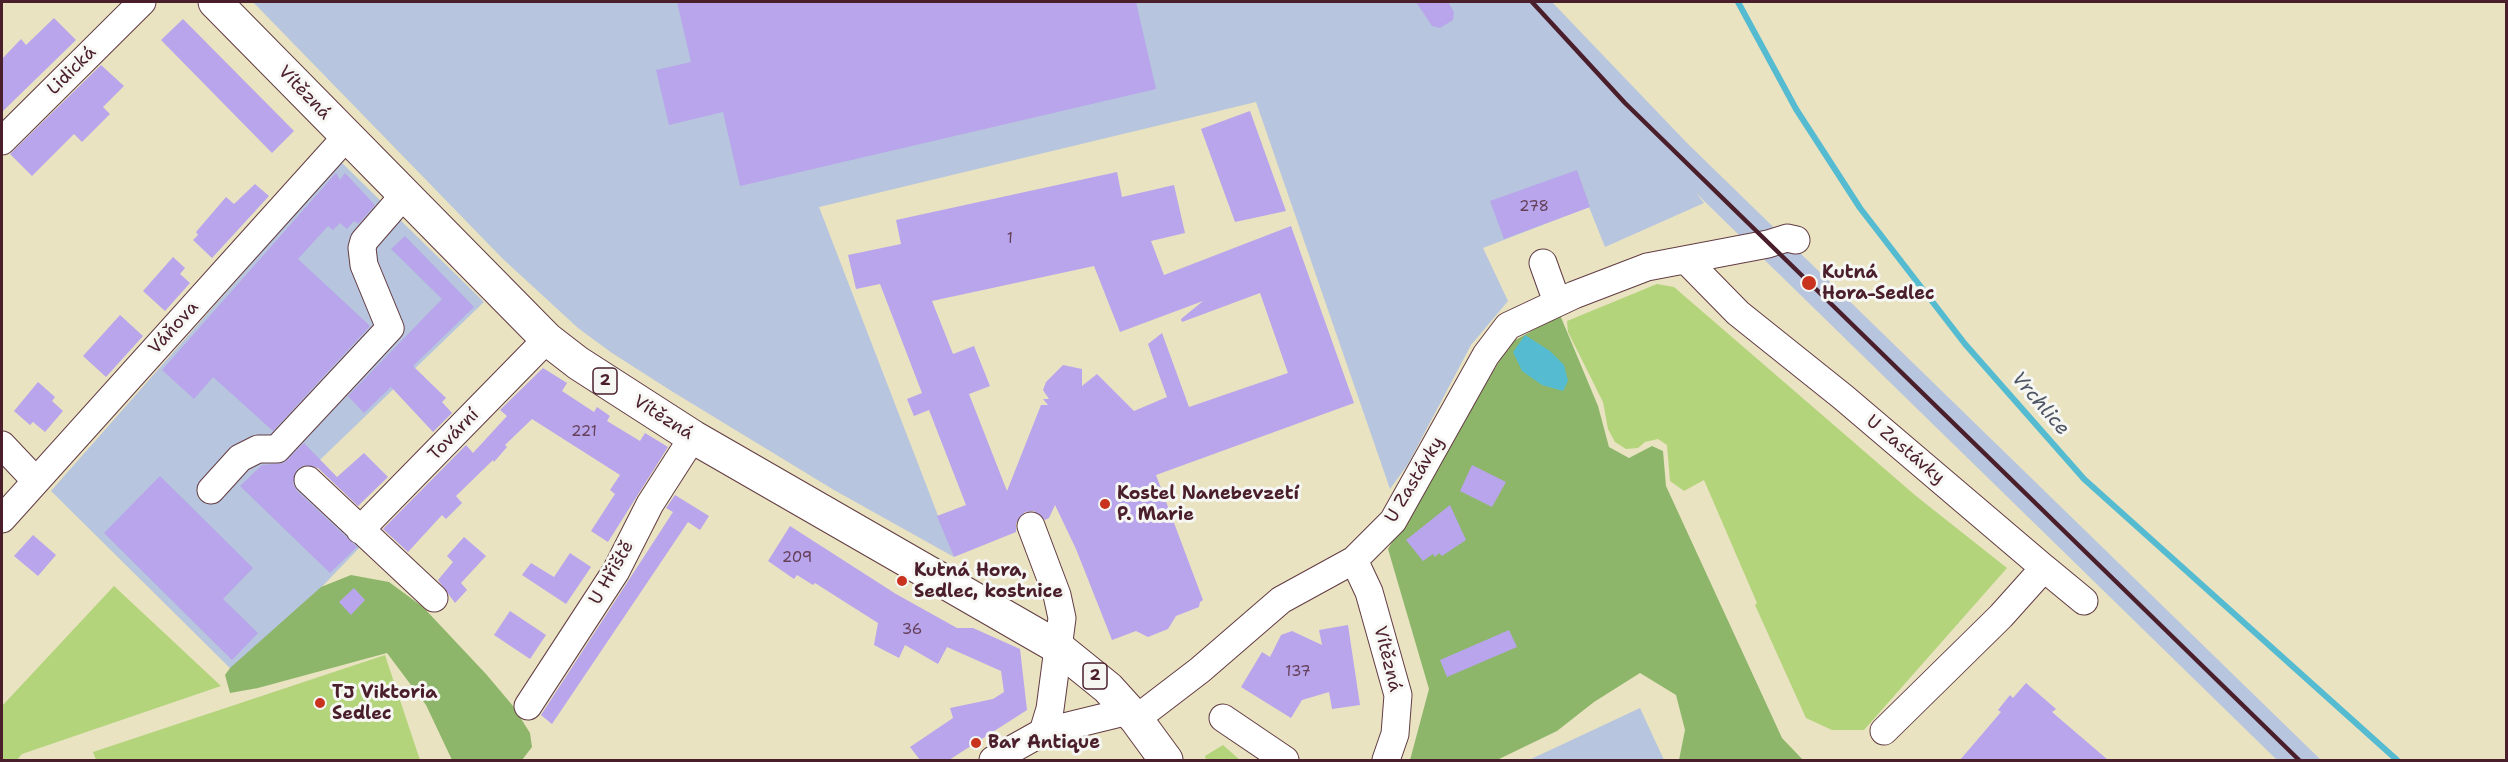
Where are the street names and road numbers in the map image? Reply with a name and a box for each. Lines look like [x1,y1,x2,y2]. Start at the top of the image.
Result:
street label: Lidická [43,42,101,100]
street label: Vítězná [273,62,335,124]
street label: Váňova [145,297,203,359]
road number: 2 [593,368,617,394]
street label: Vítězná [629,391,697,445]
street label: Tovární [424,405,484,465]
street label: U Zastávky [1861,411,1949,489]
street label: U Zastávky [1381,433,1449,527]
street label: U Hřiště [585,537,639,609]
street label: Vítězná [1368,624,1406,694]
road number: 2 [1083,663,1107,689]

